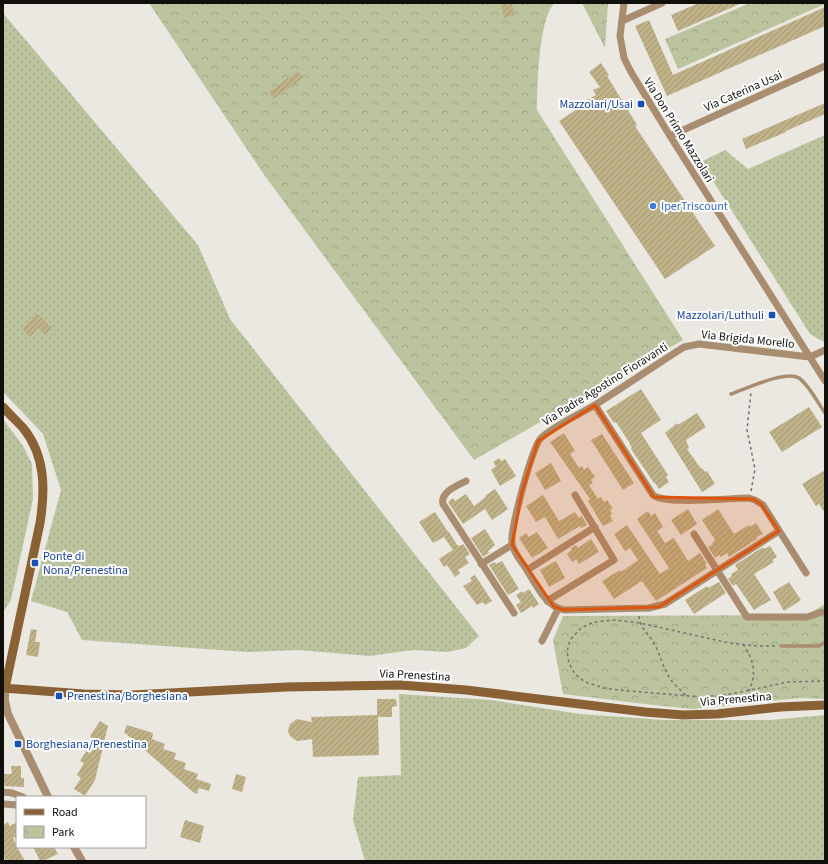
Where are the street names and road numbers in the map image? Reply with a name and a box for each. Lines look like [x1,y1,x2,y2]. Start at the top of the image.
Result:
street label: Via Caterina Usai [701,67,785,116]
street label: Via Don Primo Mazzolari [639,75,718,186]
street label: Via Brigida Morello [700,326,795,353]
street label: Via Padre Agostino Fioravanti [539,339,671,430]
street label: Via Prenestina [379,665,451,686]
street label: Via Prenestina [700,688,772,711]

